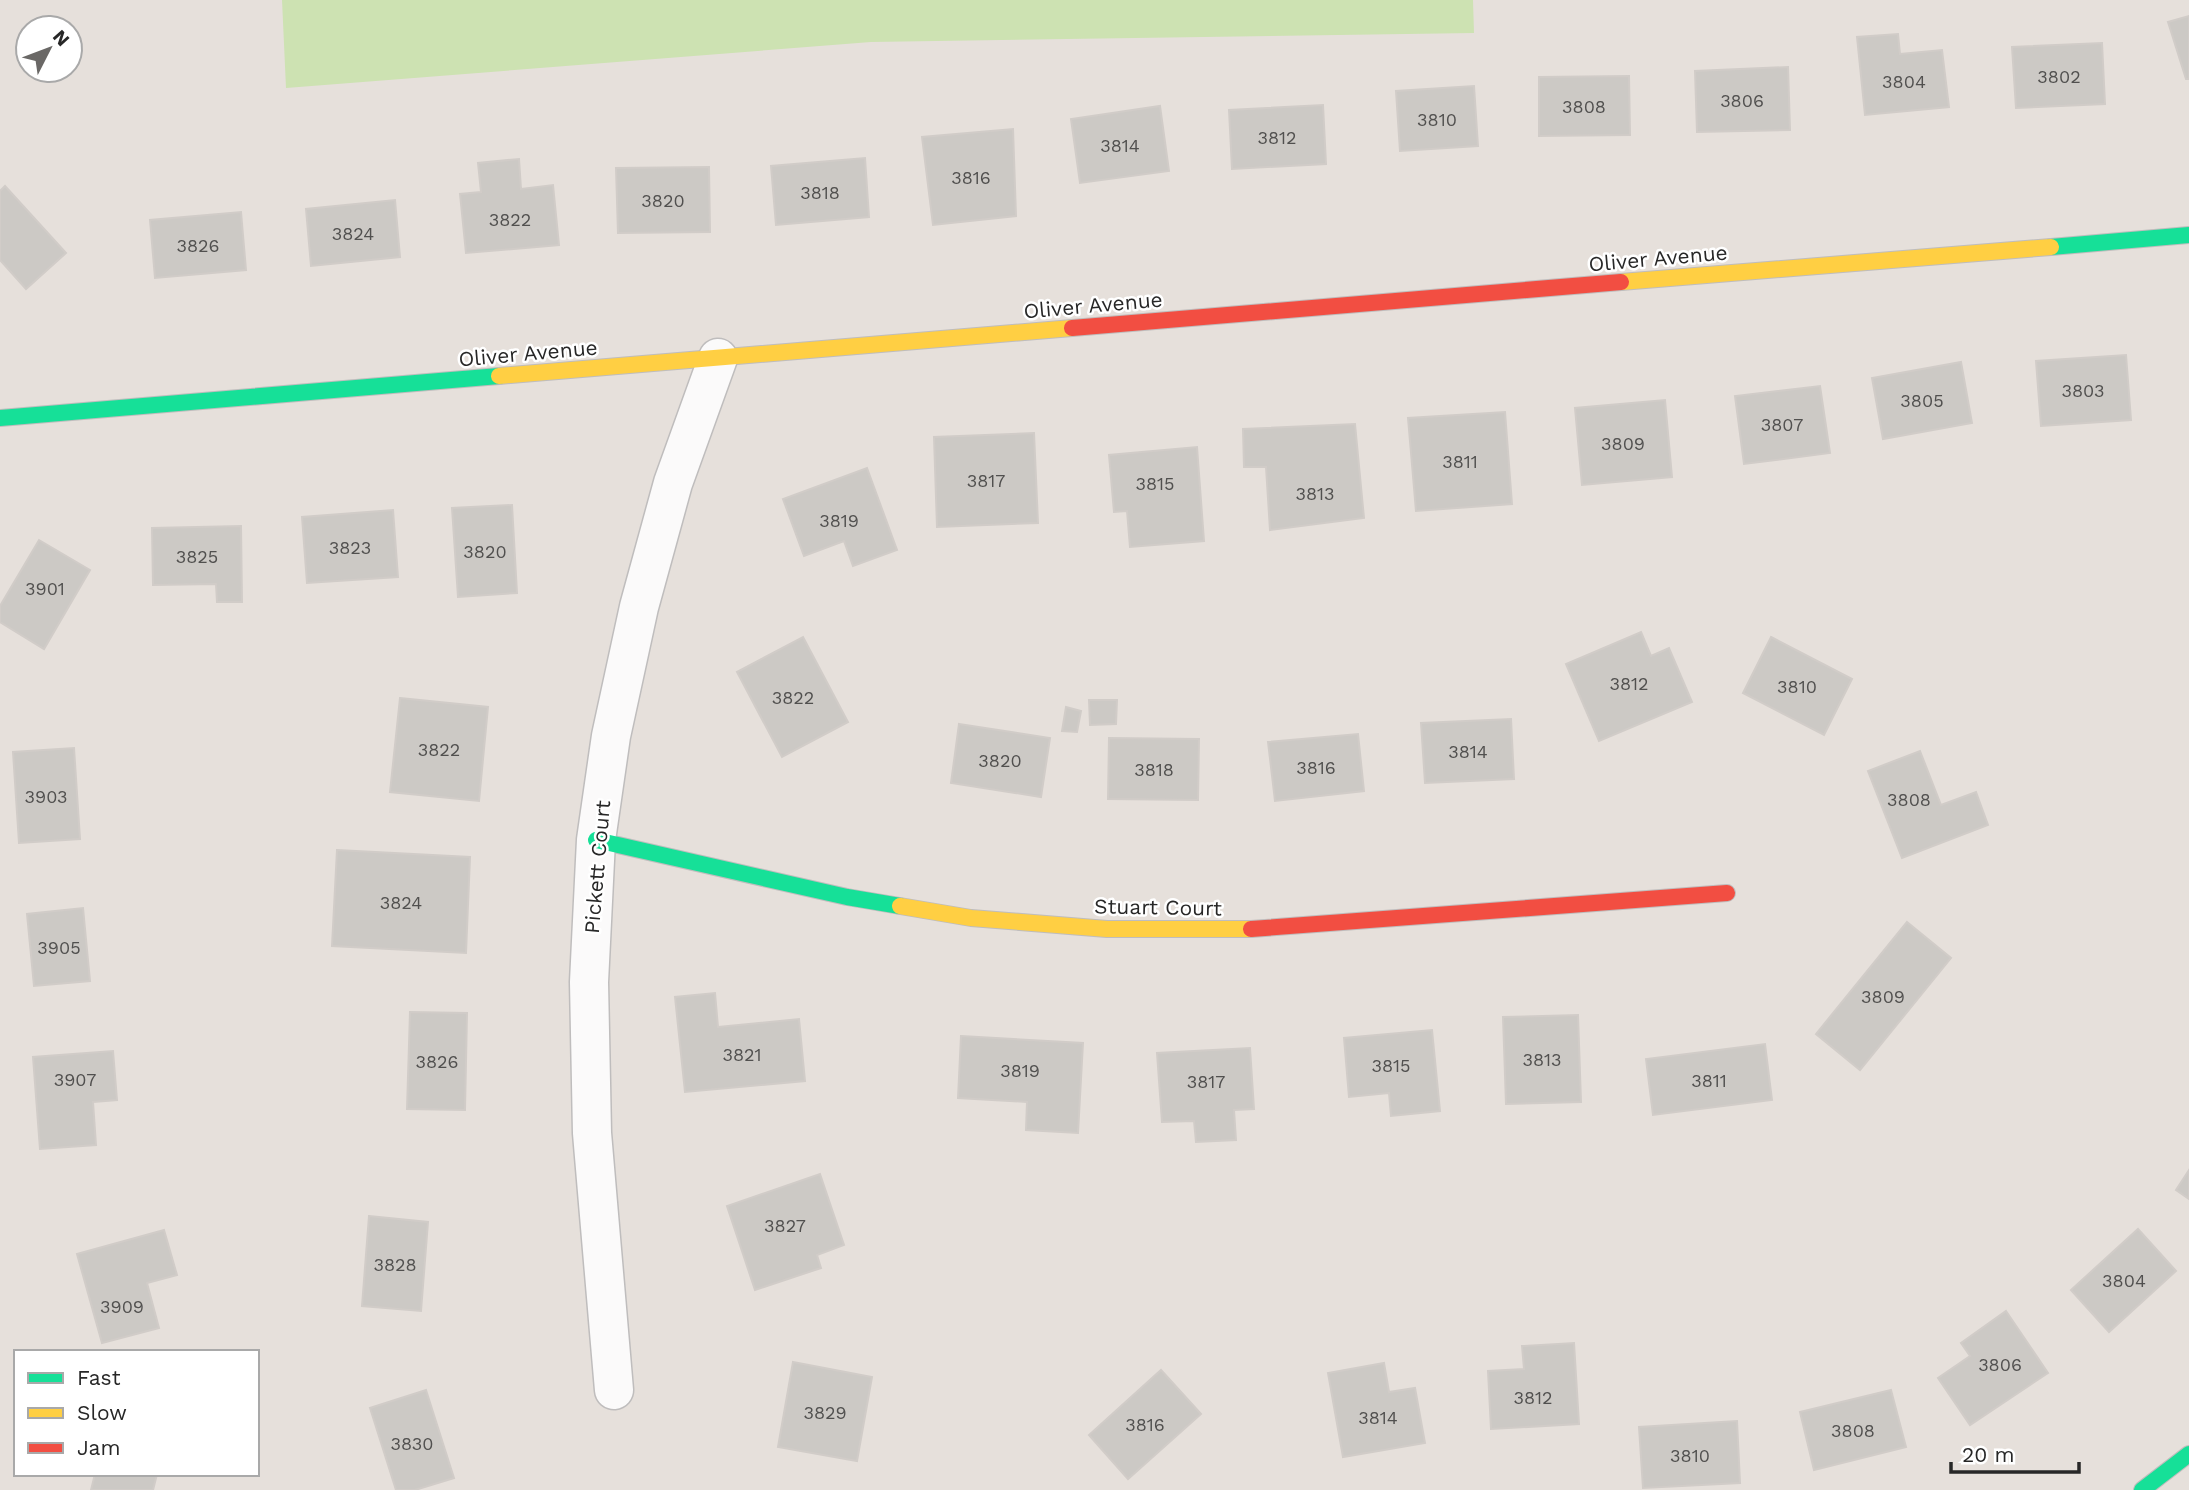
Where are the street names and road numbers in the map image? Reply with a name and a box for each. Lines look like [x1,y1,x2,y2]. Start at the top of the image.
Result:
street label: Oliver Avenue [1587,239,1729,277]
street label: Oliver Avenue [1022,286,1164,324]
street label: Oliver Avenue [457,334,599,372]
street label: Pickett Court [579,799,615,935]
street label: Stuart Court [1094,893,1222,921]

